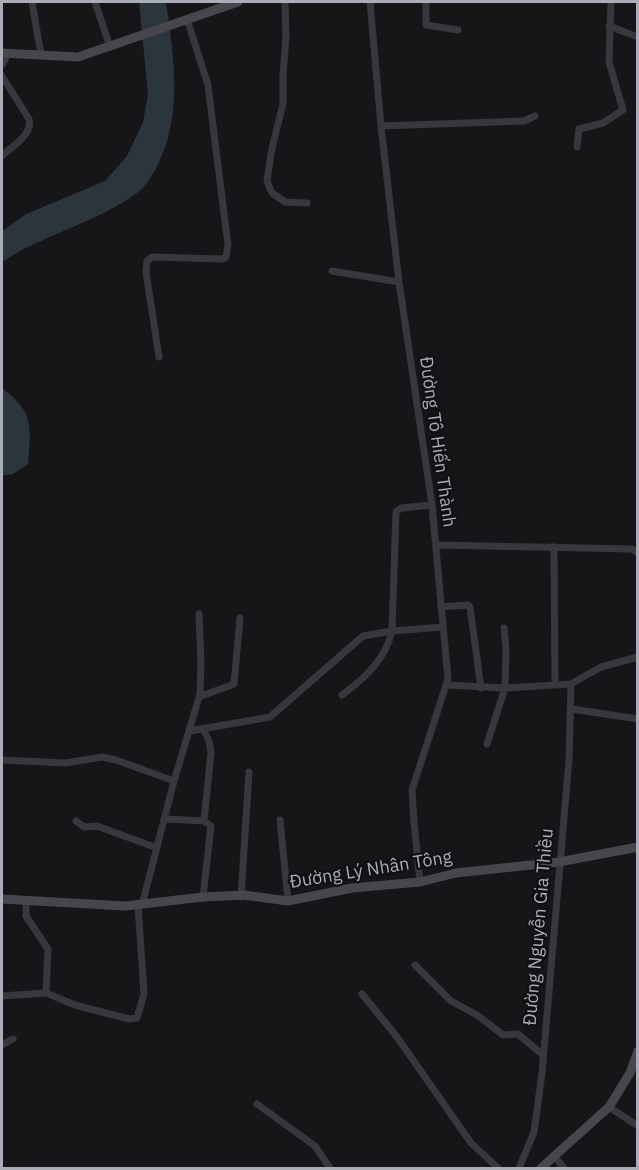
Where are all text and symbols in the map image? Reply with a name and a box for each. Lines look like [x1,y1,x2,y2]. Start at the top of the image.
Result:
street label: Đường Tô Hiến Thành [414,355,460,529]
street label: Đường Nguyễn Gia Thiều [520,827,558,1027]
street label: Đường Lý Nhân Tông [288,847,454,893]

